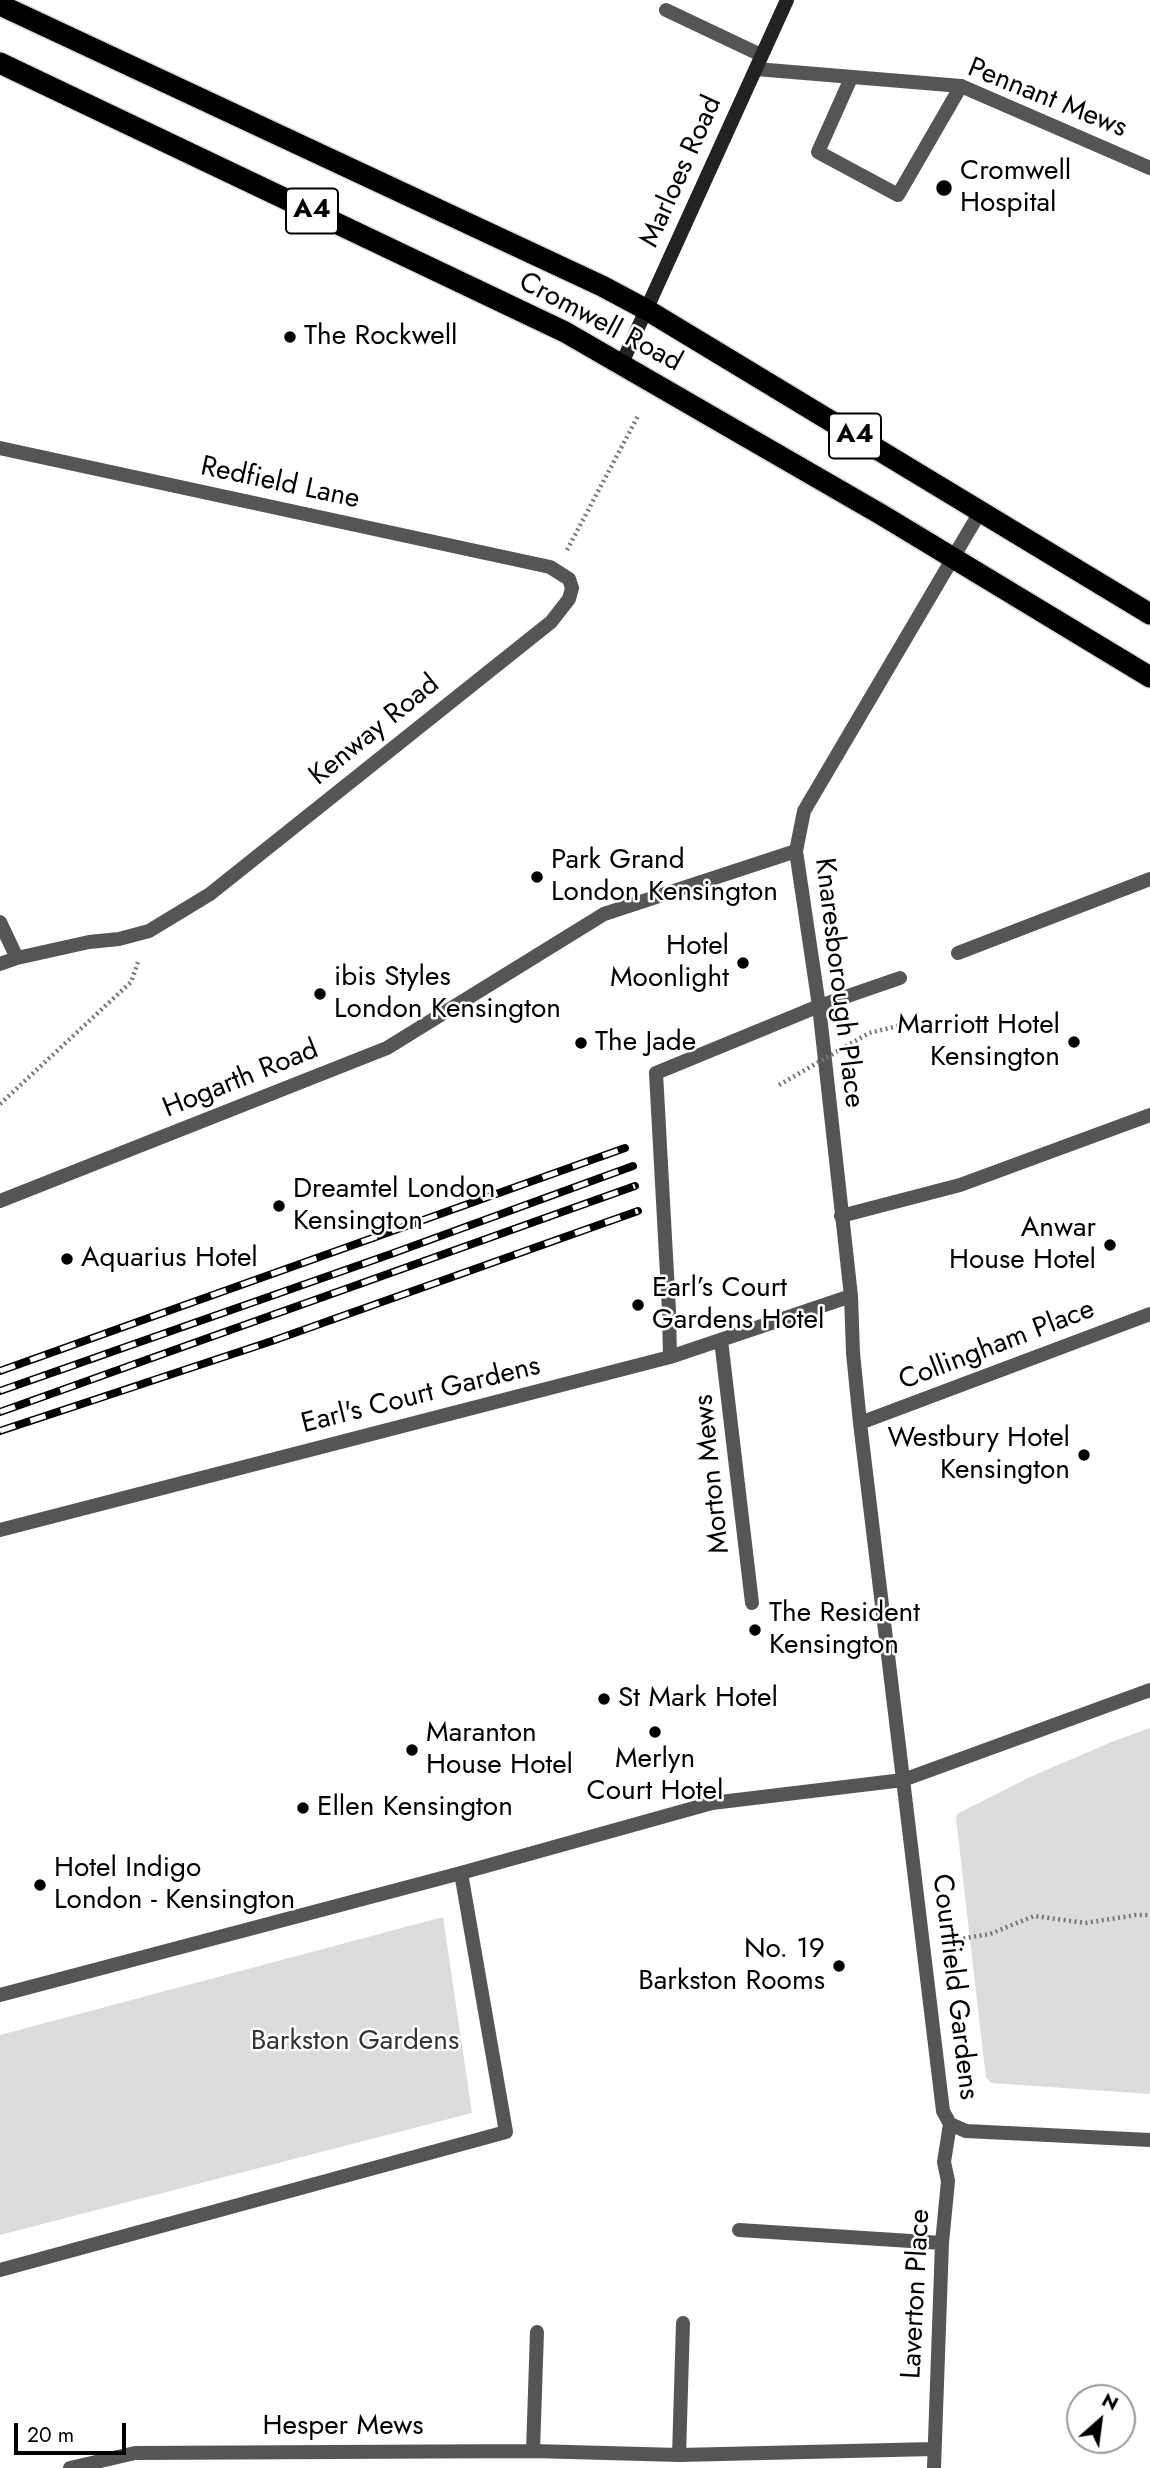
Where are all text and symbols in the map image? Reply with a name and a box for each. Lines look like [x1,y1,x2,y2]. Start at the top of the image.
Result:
street label: Pennant Mews [963,52,1131,146]
street label: Marloes Road [634,91,730,253]
place label: Cromwell Hospital [960,155,1071,221]
marker: Cromwell Hospital [934,178,954,198]
road number: A4 [286,188,338,233]
street label: Cromwell Road [513,266,687,380]
place label: The Rockwell [304,320,458,354]
marker: The Rockwell [282,329,298,345]
road number: A4 [829,414,881,458]
street label: Redfield Lane [197,451,363,517]
street label: Kenway Road [303,668,447,794]
place label: Park Grand London Kensington [551,844,778,910]
street label: Knaresborough Place [806,856,870,1110]
marker: Park Grand London Kensington [529,869,545,885]
place label: Hotel Moonlight [610,930,729,996]
marker: Hotel Moonlight [735,955,751,971]
place label: ibis Styles London Kensington [334,961,561,1027]
marker: ibis Styles London Kensington [312,986,328,1002]
place label: Marriott Hotel Kensington [897,1009,1060,1075]
place label: The Jade [595,1026,696,1060]
street label: Hogarth Road [158,1034,324,1126]
marker: Marriott Hotel Kensington [1066,1034,1082,1050]
marker: The Jade [573,1035,589,1051]
place label: Dreamtel London Kensington [293,1173,495,1239]
marker: Dreamtel London Kensington [271,1198,287,1214]
place label: Anwar House Hotel [949,1212,1096,1278]
marker: Anwar House Hotel [1102,1237,1118,1253]
place label: Aquarius Hotel [81,1242,258,1276]
marker: Aquarius Hotel [59,1251,75,1267]
place label: Earl’s Court Gardens Hotel [652,1272,824,1338]
street label: Collingham Place [894,1293,1100,1399]
marker: Earl’s Court Gardens Hotel [630,1297,646,1313]
street label: Earl's Court Gardens [298,1350,544,1442]
street label: Morton Mews [688,1393,738,1555]
place label: Westbury Hotel Kensington [887,1422,1070,1488]
marker: Westbury Hotel Kensington [1076,1447,1092,1463]
place label: The Resident Kensington [769,1597,920,1663]
marker: The Resident Kensington [747,1622,763,1638]
place label: St Mark Hotel [618,1682,778,1716]
marker: St Mark Hotel [596,1691,612,1707]
place label: Maranton House Hotel [426,1717,573,1783]
marker: Merlyn Court Hotel [647,1724,663,1740]
marker: Maranton House Hotel [404,1742,420,1758]
place label: Merlyn Court Hotel [587,1743,723,1809]
place label: Ellen Kensington [317,1791,513,1825]
marker: Ellen Kensington [295,1800,311,1816]
place label: Hotel Indigo London - Kensington [54,1852,295,1918]
street label: Courtfield Gardens [923,1872,985,2102]
marker: Hotel Indigo London - Kensington [32,1877,48,1893]
place label: No. 19 Barkston Rooms [638,1933,825,1999]
marker: No. 19 Barkston Rooms [831,1958,847,1974]
park label: Barkston Gardens [251,2025,459,2059]
street label: Laverton Place [896,2208,938,2380]
north arrow [1066,2384,1136,2454]
text: N [1097,2386,1123,2417]
scale bar [18,2408,130,2452]
street label: Hesper Mews [262,2410,424,2444]
text: 20 m [27,2420,74,2450]

